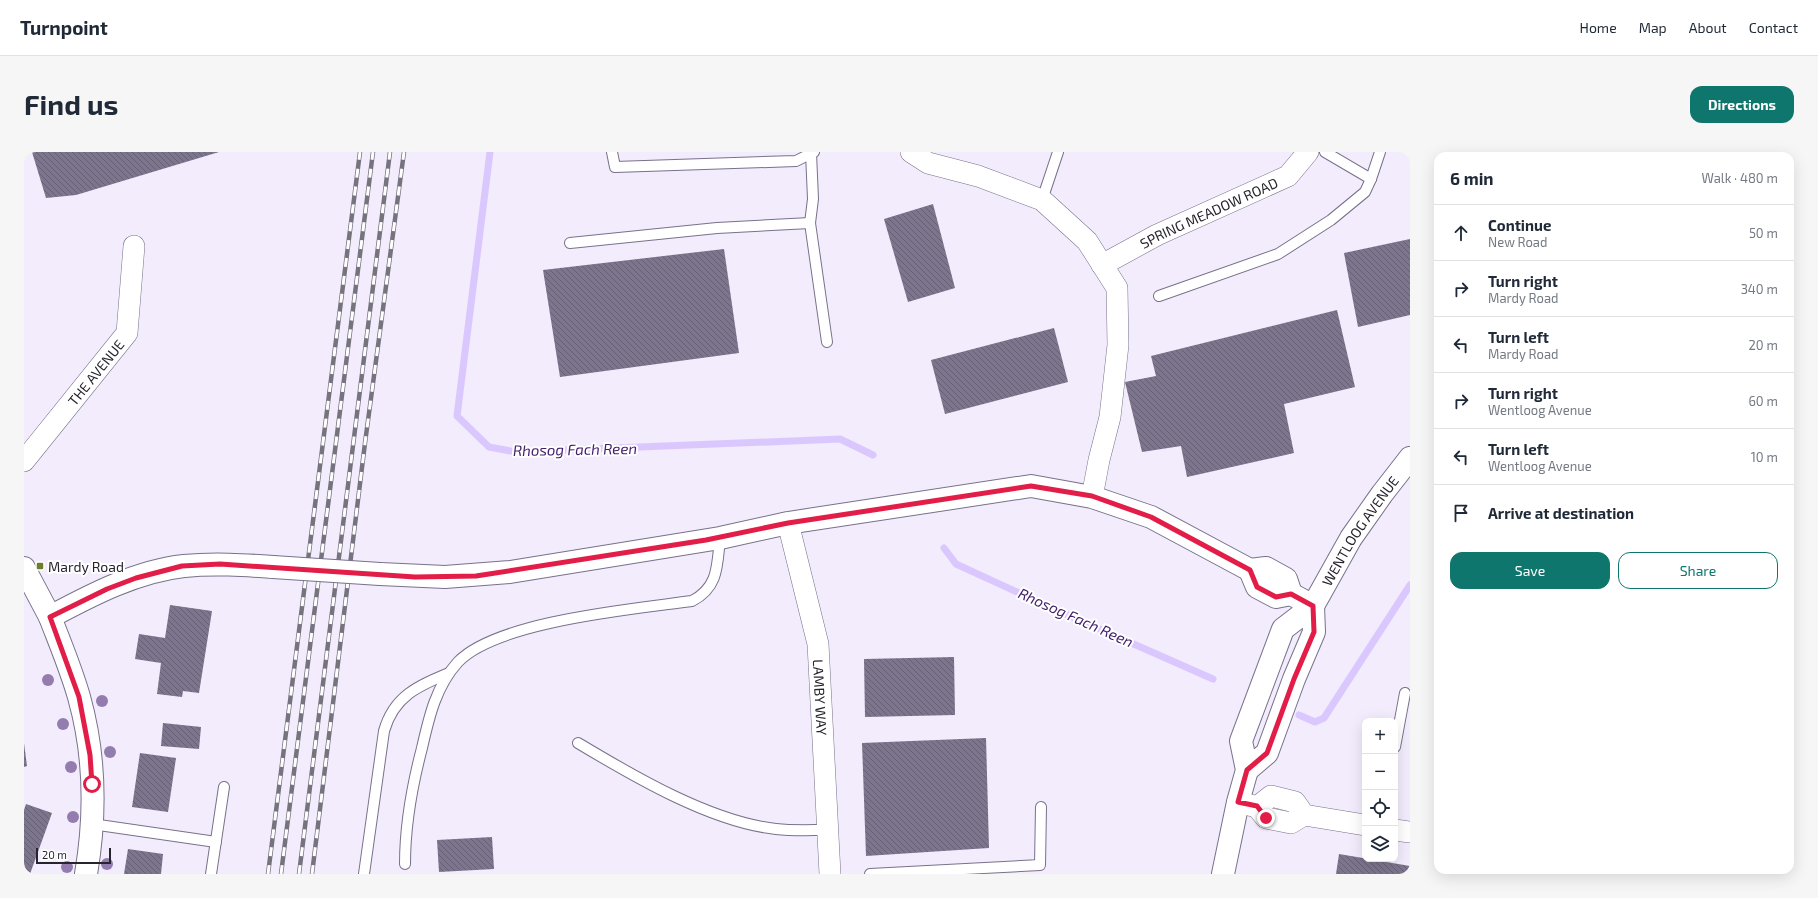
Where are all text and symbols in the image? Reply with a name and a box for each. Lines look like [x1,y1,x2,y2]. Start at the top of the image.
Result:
text: Turnpoint [20,16,108,39]
text: Home [1580,19,1617,36]
text: Map [1639,19,1667,36]
text: About [1689,19,1727,36]
text: Contact [1749,19,1798,36]
button: Directions [1690,86,1794,123]
text: Find us [24,87,118,121]
text: 6 min [1450,168,1494,188]
text: Walk · 480 m [1701,170,1778,186]
street label: SPRING MEADOW ROAD [1137,173,1280,251]
text: Continue [1488,216,1551,234]
icon: ahead [1450,222,1472,244]
text: 50 m [1749,225,1778,241]
text: New Road [1488,234,1547,250]
text: Turn right [1488,272,1558,290]
icon: right [1450,278,1472,300]
text: 340 m [1741,281,1778,297]
text: Mardy Road [1488,290,1559,306]
text: Turn left [1488,328,1549,346]
icon: left [1450,334,1472,356]
street label: THE AVENUE [64,336,127,409]
text: 20 m [1749,337,1778,353]
text: Mardy Road [1488,346,1559,362]
text: Turn right [1488,384,1558,402]
icon: right [1450,390,1472,412]
text: 60 m [1748,393,1778,409]
text: Wentloog Avenue [1488,402,1592,418]
water label: Rhosog Fach Reen [513,439,637,459]
text: Turn left [1488,440,1549,458]
icon: left [1450,446,1472,468]
text: 10 m [1751,449,1778,465]
text: Wentloog Avenue [1488,458,1592,474]
street label: WENTLOOG AVENUE [1318,472,1402,589]
icon: arrive [1450,502,1472,524]
text: Arrive at destination [1488,504,1634,522]
button: Save [1450,552,1610,589]
button: Share [1618,552,1778,589]
place label: Mardy Road [48,558,124,575]
marker: Mardy Road [35,561,45,571]
water label: Rhosog Fach Reen [1016,584,1136,650]
street label: LAMBY WAY [810,659,831,736]
map controls [1362,718,1398,862]
button: + [1362,718,1398,754]
button: − [1362,754,1398,790]
route start [83,775,101,793]
button: locate [1362,790,1398,826]
route end [1257,809,1275,827]
button: layers [1362,826,1398,862]
scale bar [36,846,111,865]
text: 20 m [42,848,67,861]

